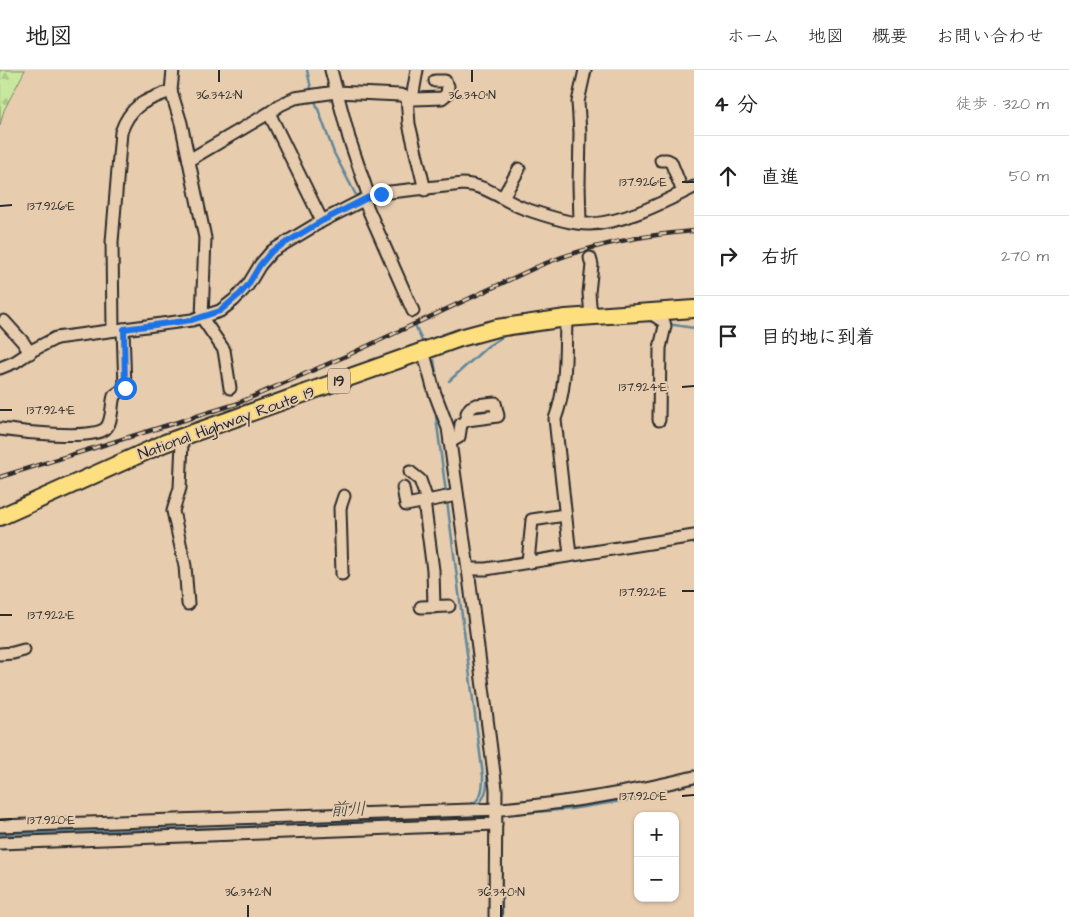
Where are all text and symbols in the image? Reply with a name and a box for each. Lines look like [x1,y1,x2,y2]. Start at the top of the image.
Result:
text: 地図 [25,20,73,54]
text: ホーム [727,24,780,49]
text: 地図 [808,24,844,49]
text: 概要 [872,24,908,49]
text: お問い合わせ [936,24,1044,49]
text: 36.342°N [196,87,243,104]
text: 36.340°N [448,87,496,104]
text: 4 分 [714,90,758,119]
text: 徒歩 · 320 m [956,93,1049,115]
icon: ahead [714,162,742,190]
text: 直進 [761,164,799,191]
text: 50 m [1009,165,1049,187]
text: 137.926°E [619,174,667,191]
route end [370,183,393,206]
text: 137.926°E [27,198,75,215]
icon: right [714,242,742,270]
text: 右折 [761,244,799,271]
text: 270 m [1001,245,1049,267]
icon: arrive [714,322,742,350]
text: 目的地に到着 [761,324,875,351]
road number: 19 [328,368,350,394]
route start [114,377,137,400]
text: 137.924°E [619,379,667,396]
street label: National Highway Route 19 [135,381,318,466]
text: 137.924°E [27,402,75,419]
text: 137.922°E [619,584,667,601]
text: 137.922°E [27,607,75,624]
text: 137.920°E [619,788,667,805]
water label: 前川 [330,796,366,823]
text: 137.920°E [27,812,75,829]
map controls [634,812,679,902]
button: + [634,812,679,857]
button: − [634,857,679,902]
text: 36.342°N [225,884,272,901]
text: 36.340°N [477,884,525,901]

